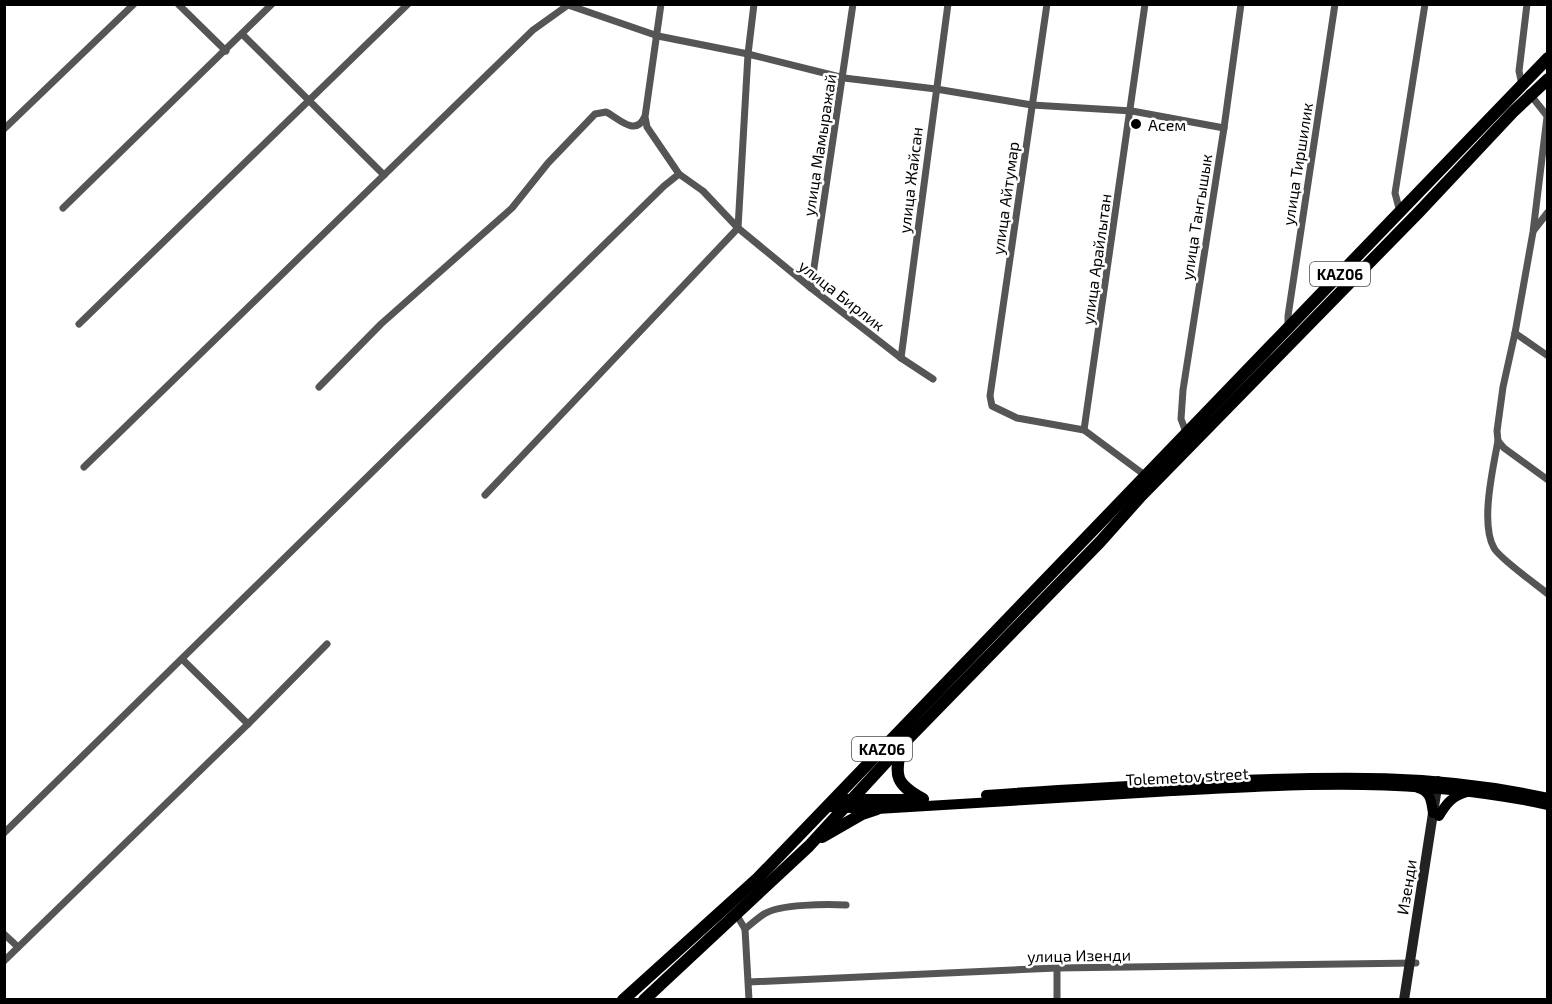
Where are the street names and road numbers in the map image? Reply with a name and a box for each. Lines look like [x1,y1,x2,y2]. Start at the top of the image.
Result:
street label: улица Мамыражай [798,73,841,218]
street label: улица Тиршилик [1278,101,1317,227]
street label: улица Жайсан [894,126,927,234]
street label: улица Айтумар [988,140,1023,256]
street label: улица Тангышык [1177,152,1216,282]
street label: улица Арайлытан [1077,192,1116,326]
street label: улица Бирлик [795,256,889,335]
road number: KАZ06 [1310,262,1370,286]
road number: KАZ06 [852,737,912,761]
street label: Tolemetov street [1125,763,1249,789]
street label: Изенди [1392,858,1420,916]
street label: улица Изенди [1027,945,1131,966]

